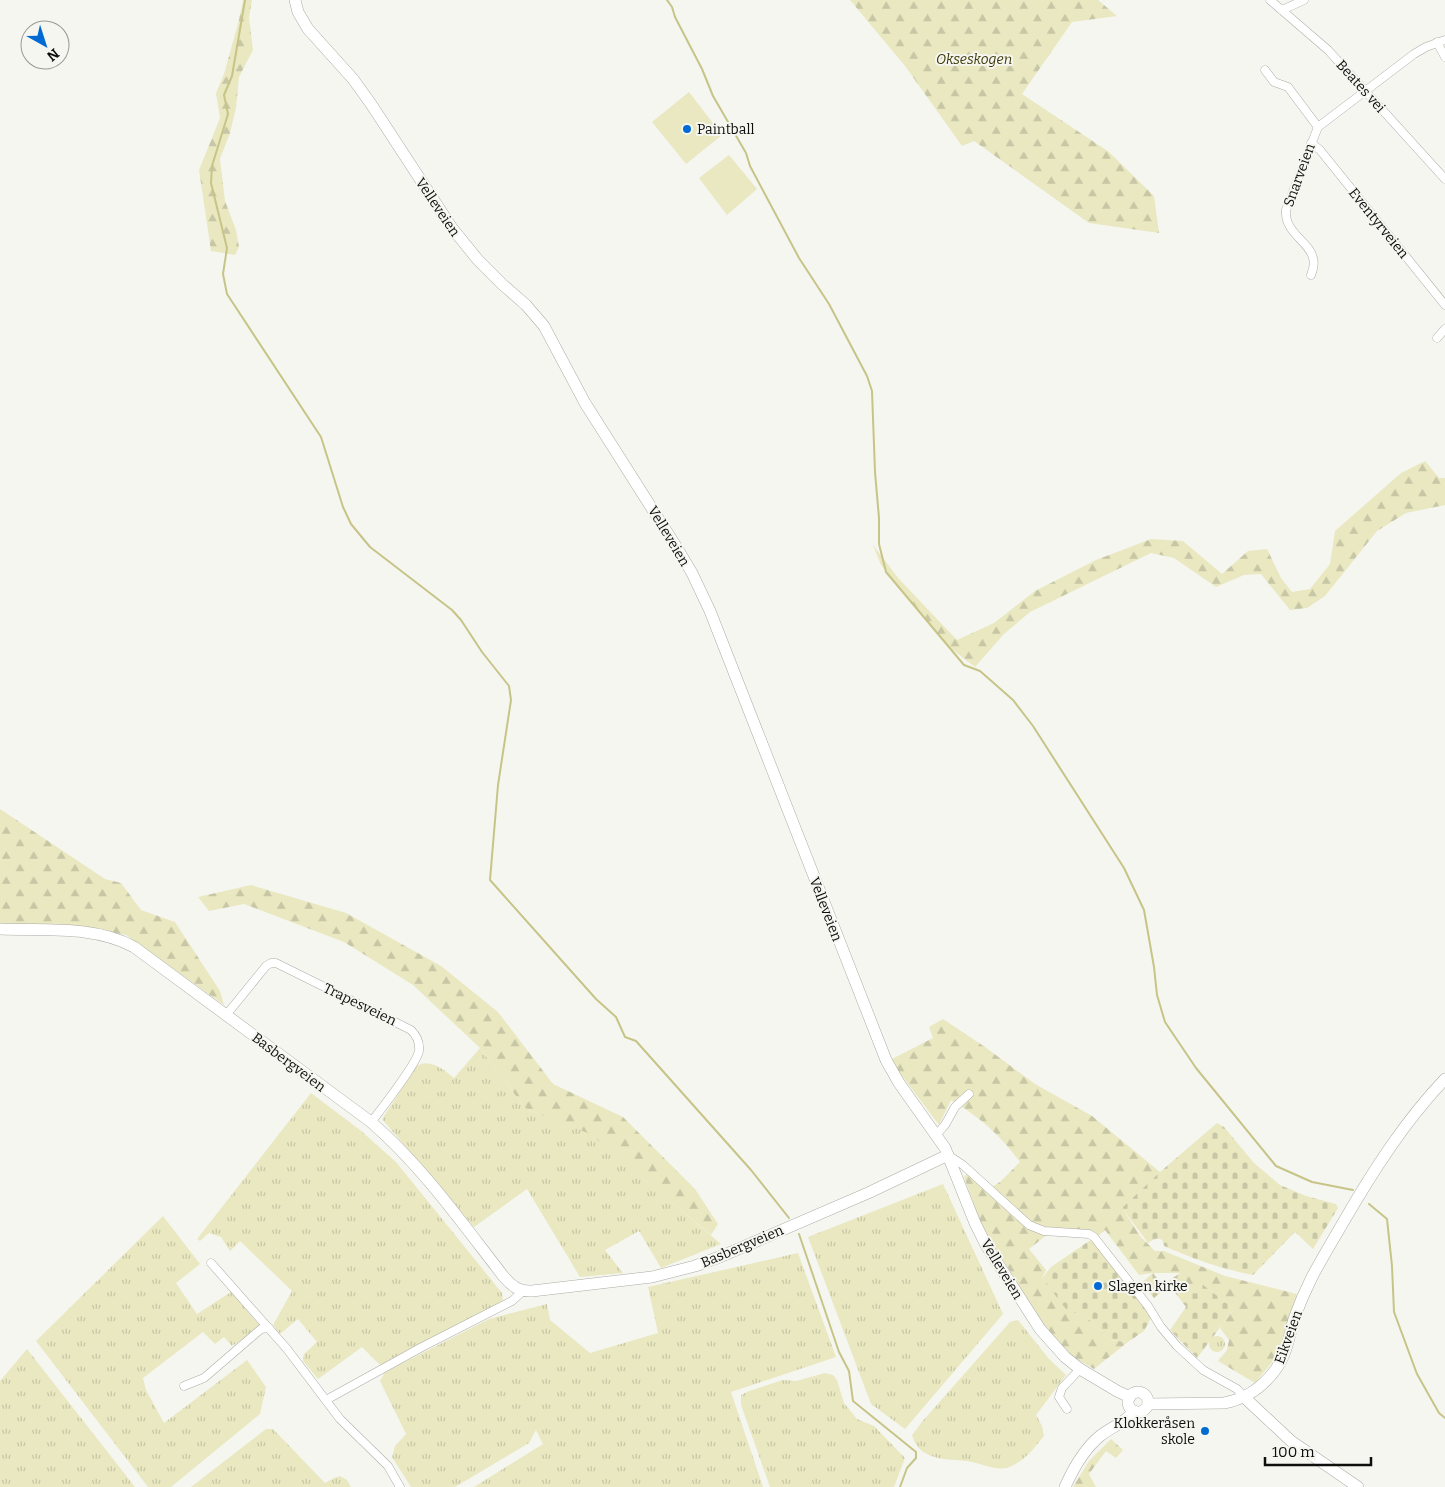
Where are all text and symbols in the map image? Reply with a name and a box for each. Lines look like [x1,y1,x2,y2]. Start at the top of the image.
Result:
north arrow [20,20,70,70]
text: N [43,45,62,65]
park label: Okseskogen [936,51,1012,68]
street label: Beates vei [1333,56,1389,116]
place label: Paintball [697,121,754,138]
marker: Paintball [681,123,693,135]
street label: Snarveien [1280,141,1319,209]
street label: Velleveien [412,175,464,240]
street label: Eventyrveien [1345,185,1412,262]
street label: Velleveien [644,503,693,570]
street label: Velleveien [806,875,846,944]
street label: Trapesveien [320,979,399,1030]
street label: Basbergveien [248,1029,329,1096]
street label: Basbergveien [698,1221,786,1271]
street label: Velleveien [977,1236,1026,1303]
place label: Slagen kirke [1108,1278,1188,1295]
marker: Slagen kirke [1092,1280,1104,1292]
street label: Eikveien [1271,1308,1306,1366]
place label: Klokkeråsen skole [1114,1415,1195,1448]
marker: Klokkeråsen skole [1199,1425,1211,1437]
scale bar [1265,1434,1371,1466]
text: 100 m [1272,1443,1315,1461]

